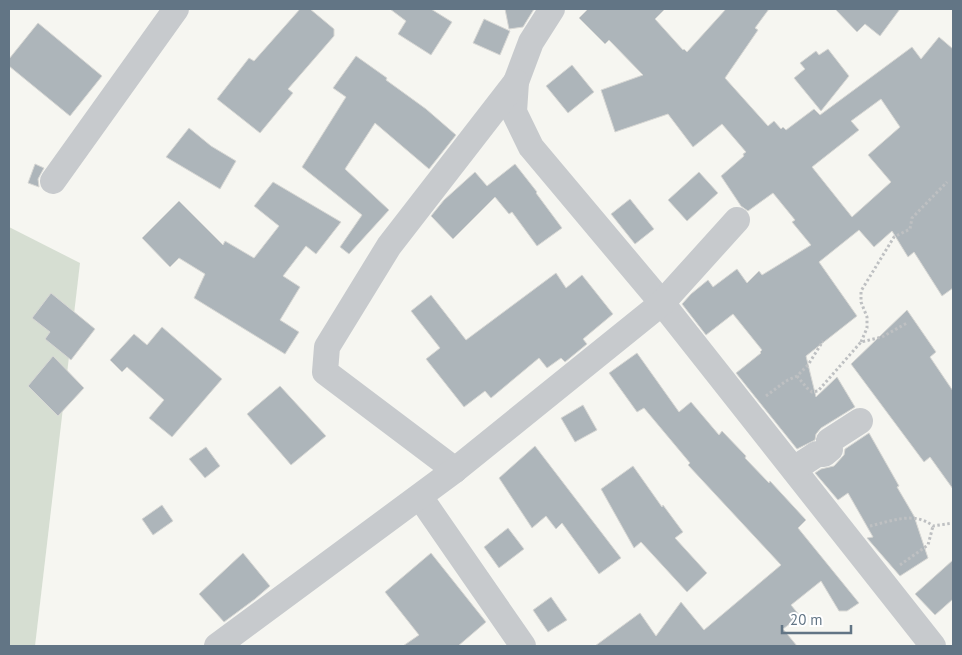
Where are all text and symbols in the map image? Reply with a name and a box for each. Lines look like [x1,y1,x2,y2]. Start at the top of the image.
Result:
scale bar [782,602,851,634]
text: 20 m [790,610,823,629]

